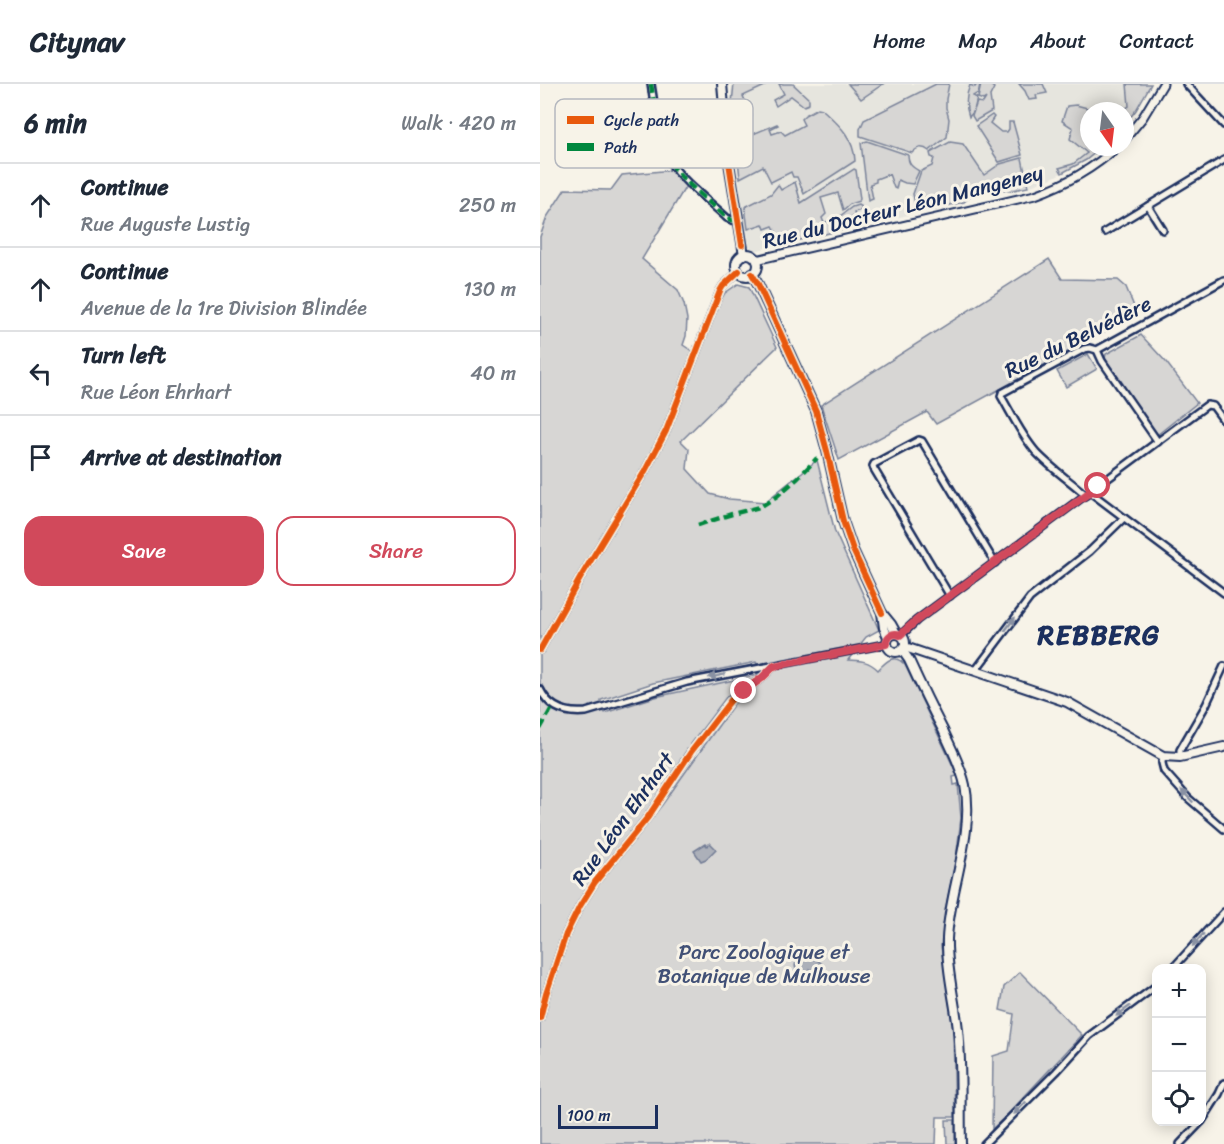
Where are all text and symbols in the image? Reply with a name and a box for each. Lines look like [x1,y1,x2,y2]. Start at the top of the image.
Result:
text: Citynav [30,17,124,66]
text: Home [873,22,925,60]
text: Map [958,22,997,60]
text: About [1030,22,1087,60]
text: Contact [1120,22,1194,60]
legend [555,99,753,168]
text: 6 min [24,100,87,146]
north arrow [1080,102,1134,156]
text: Walk · 420 m [401,106,516,141]
text: Cycle path [604,106,679,135]
text: Path [604,133,637,162]
street label: Rue du Docteur Léon Mangeney [759,154,1047,260]
text: Continue [81,168,169,207]
text: 250 m [459,188,516,223]
icon: ahead [24,189,57,222]
text: Rue Auguste Lustig [81,207,250,242]
text: Continue [81,252,169,291]
text: 130 m [463,272,516,307]
icon: ahead [24,273,57,306]
street label: Rue du Belvédère [998,285,1158,389]
text: Avenue de la 1re Division Blindée [81,291,367,326]
text: Turn left [81,336,166,375]
text: 40 m [470,356,516,391]
icon: left [24,357,57,390]
text: Rue Léon Ehrhart [81,375,231,410]
text: Arrive at destination [81,438,282,477]
icon: arrive [24,441,57,474]
route start [1084,472,1110,498]
button: Save [24,516,264,586]
button: Share [276,516,516,586]
district label: REBBERG [1037,611,1160,659]
one-way arrow [1004,617,1016,633]
one-way arrow [707,672,726,681]
route end [730,677,756,703]
street label: Rue Léon Ehrhart [561,743,686,894]
one-way arrow [1180,789,1194,804]
one-way arrow [1192,932,1205,947]
park label: Parc Zoologique et Botanique de Mulhouse [658,933,871,995]
map controls [1152,964,1206,1126]
button: + [1152,964,1206,1018]
one-way arrow [1115,1005,1131,1017]
button: − [1152,1018,1206,1072]
button: locate [1152,1072,1206,1126]
text: 100 m [567,1101,611,1130]
one-way arrow [1013,1101,1027,1116]
scale bar [558,1102,658,1130]

